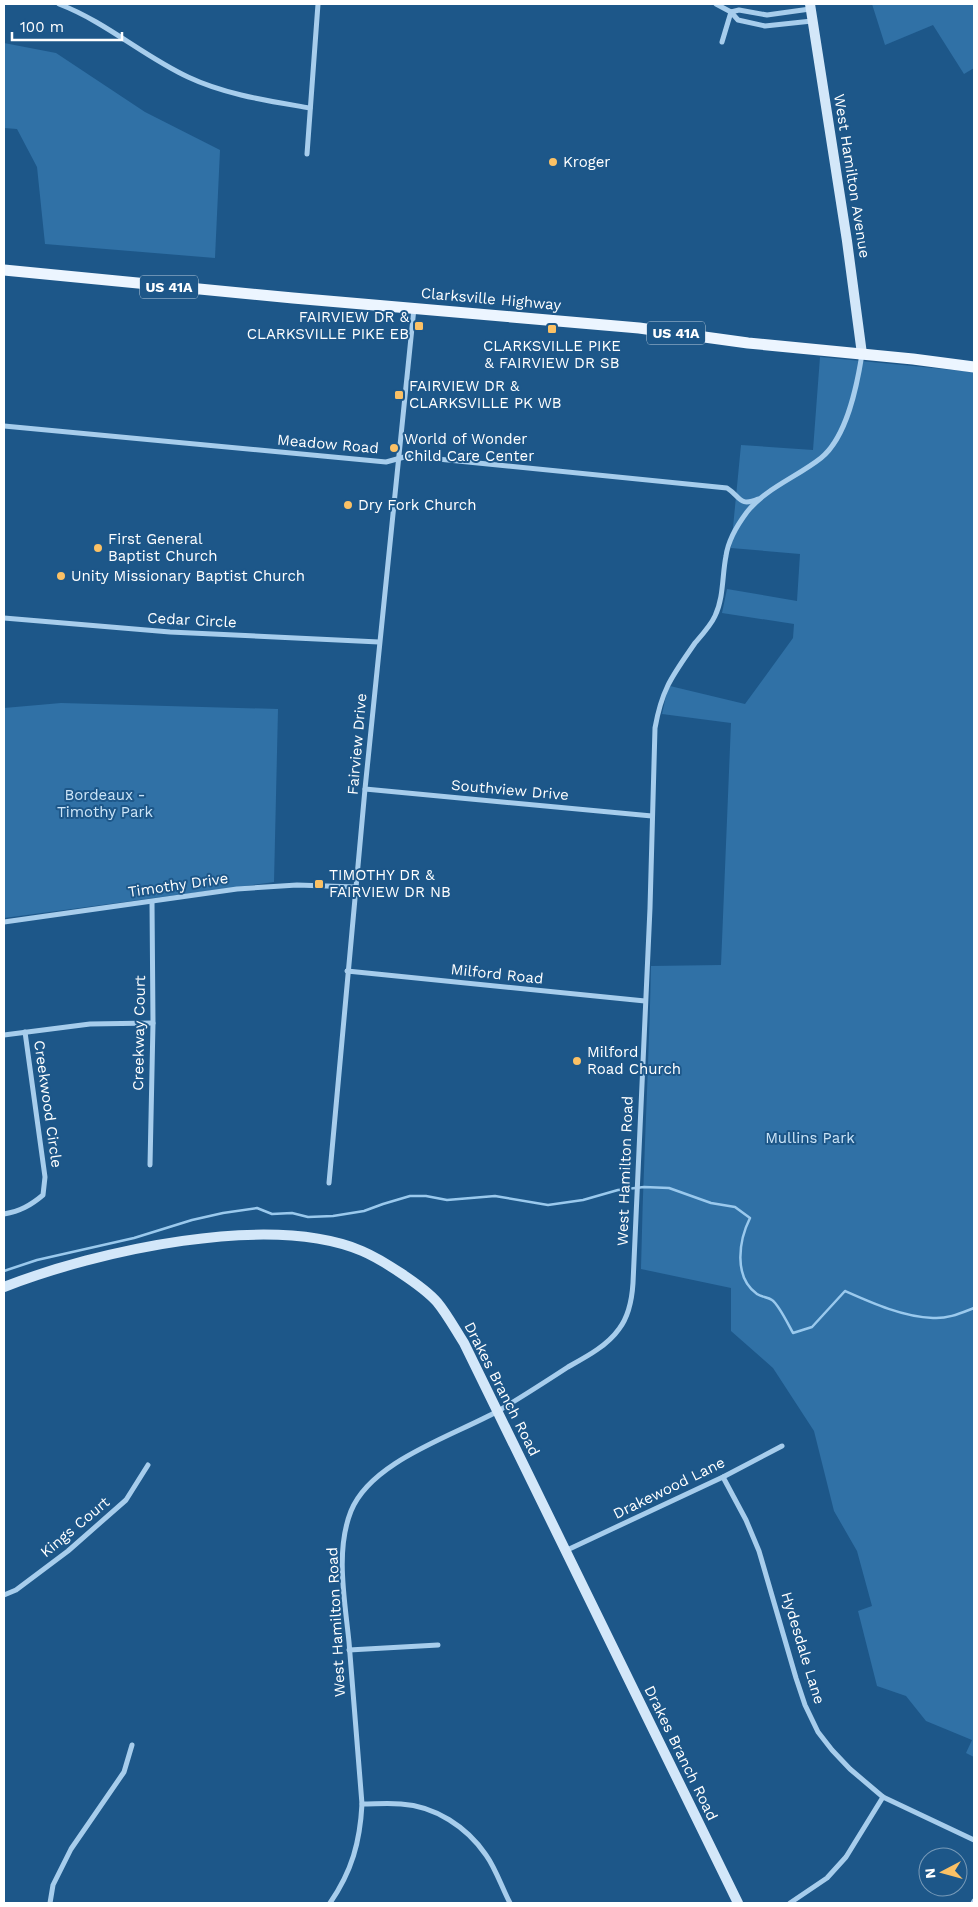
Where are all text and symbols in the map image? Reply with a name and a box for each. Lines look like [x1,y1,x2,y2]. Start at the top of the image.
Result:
scale bar [12,10,122,42]
text: 100 m [20,18,64,36]
street label: West Hamilton Avenue [830,93,874,259]
place label: Kroger [563,153,610,171]
marker: Kroger [547,156,559,168]
road number: US 41A [140,276,198,298]
street label: Clarksville Highway [420,284,562,314]
place label: FAIRVIEW DR & CLARKSVILLE PIKE EB [247,308,410,343]
marker: FAIRVIEW DR & CLARKSVILLE PIKE EB [413,320,425,332]
road number: US 41A [647,322,705,344]
marker: CLARKSVILLE PIKE & FAIRVIEW DR SB [546,323,558,335]
place label: CLARKSVILLE PIKE & FAIRVIEW DR SB [483,337,621,372]
place label: FAIRVIEW DR & CLARKSVILLE PK WB [409,377,562,412]
marker: FAIRVIEW DR & CLARKSVILLE PK WB [393,389,405,401]
place label: World of Wonder Child Care Center [404,430,534,465]
street label: Meadow Road [276,431,380,457]
marker: World of Wonder Child Care Center [388,442,400,454]
place label: Dry Fork Church [358,496,476,514]
marker: Dry Fork Church [342,499,354,511]
place label: First General Baptist Church [108,530,218,565]
marker: First General Baptist Church [92,542,104,554]
place label: Unity Missionary Baptist Church [71,567,305,585]
marker: Unity Missionary Baptist Church [55,570,67,582]
street label: Cedar Circle [147,609,237,631]
street label: Fairview Drive [344,692,370,796]
street label: Southview Drive [450,776,570,804]
park label: Bordeaux - Timothy Park [57,786,154,821]
place label: TIMOTHY DR & FAIRVIEW DR NB [329,866,451,901]
street label: Timothy Drive [127,869,229,901]
marker: TIMOTHY DR & FAIRVIEW DR NB [313,878,325,890]
street label: Milford Road [450,960,544,988]
street label: Creekway Court [129,974,149,1091]
street label: Creekwood Circle [30,1039,66,1169]
place label: Milford Road Church [587,1043,681,1078]
marker: Milford Road Church [571,1055,583,1067]
street label: West Hamilton Road [613,1096,637,1246]
park label: Mullins Park [765,1129,855,1147]
street label: Drakes Branch Road [460,1319,544,1459]
street label: Drakewood Lane [610,1453,728,1523]
street label: Kings Court [37,1492,114,1561]
street label: West Hamilton Road [323,1547,349,1697]
street label: Hydesdale Lane [777,1590,829,1706]
street label: Drakes Branch Road [640,1683,722,1823]
north arrow [918,1847,968,1897]
text: N [922,1867,939,1879]

